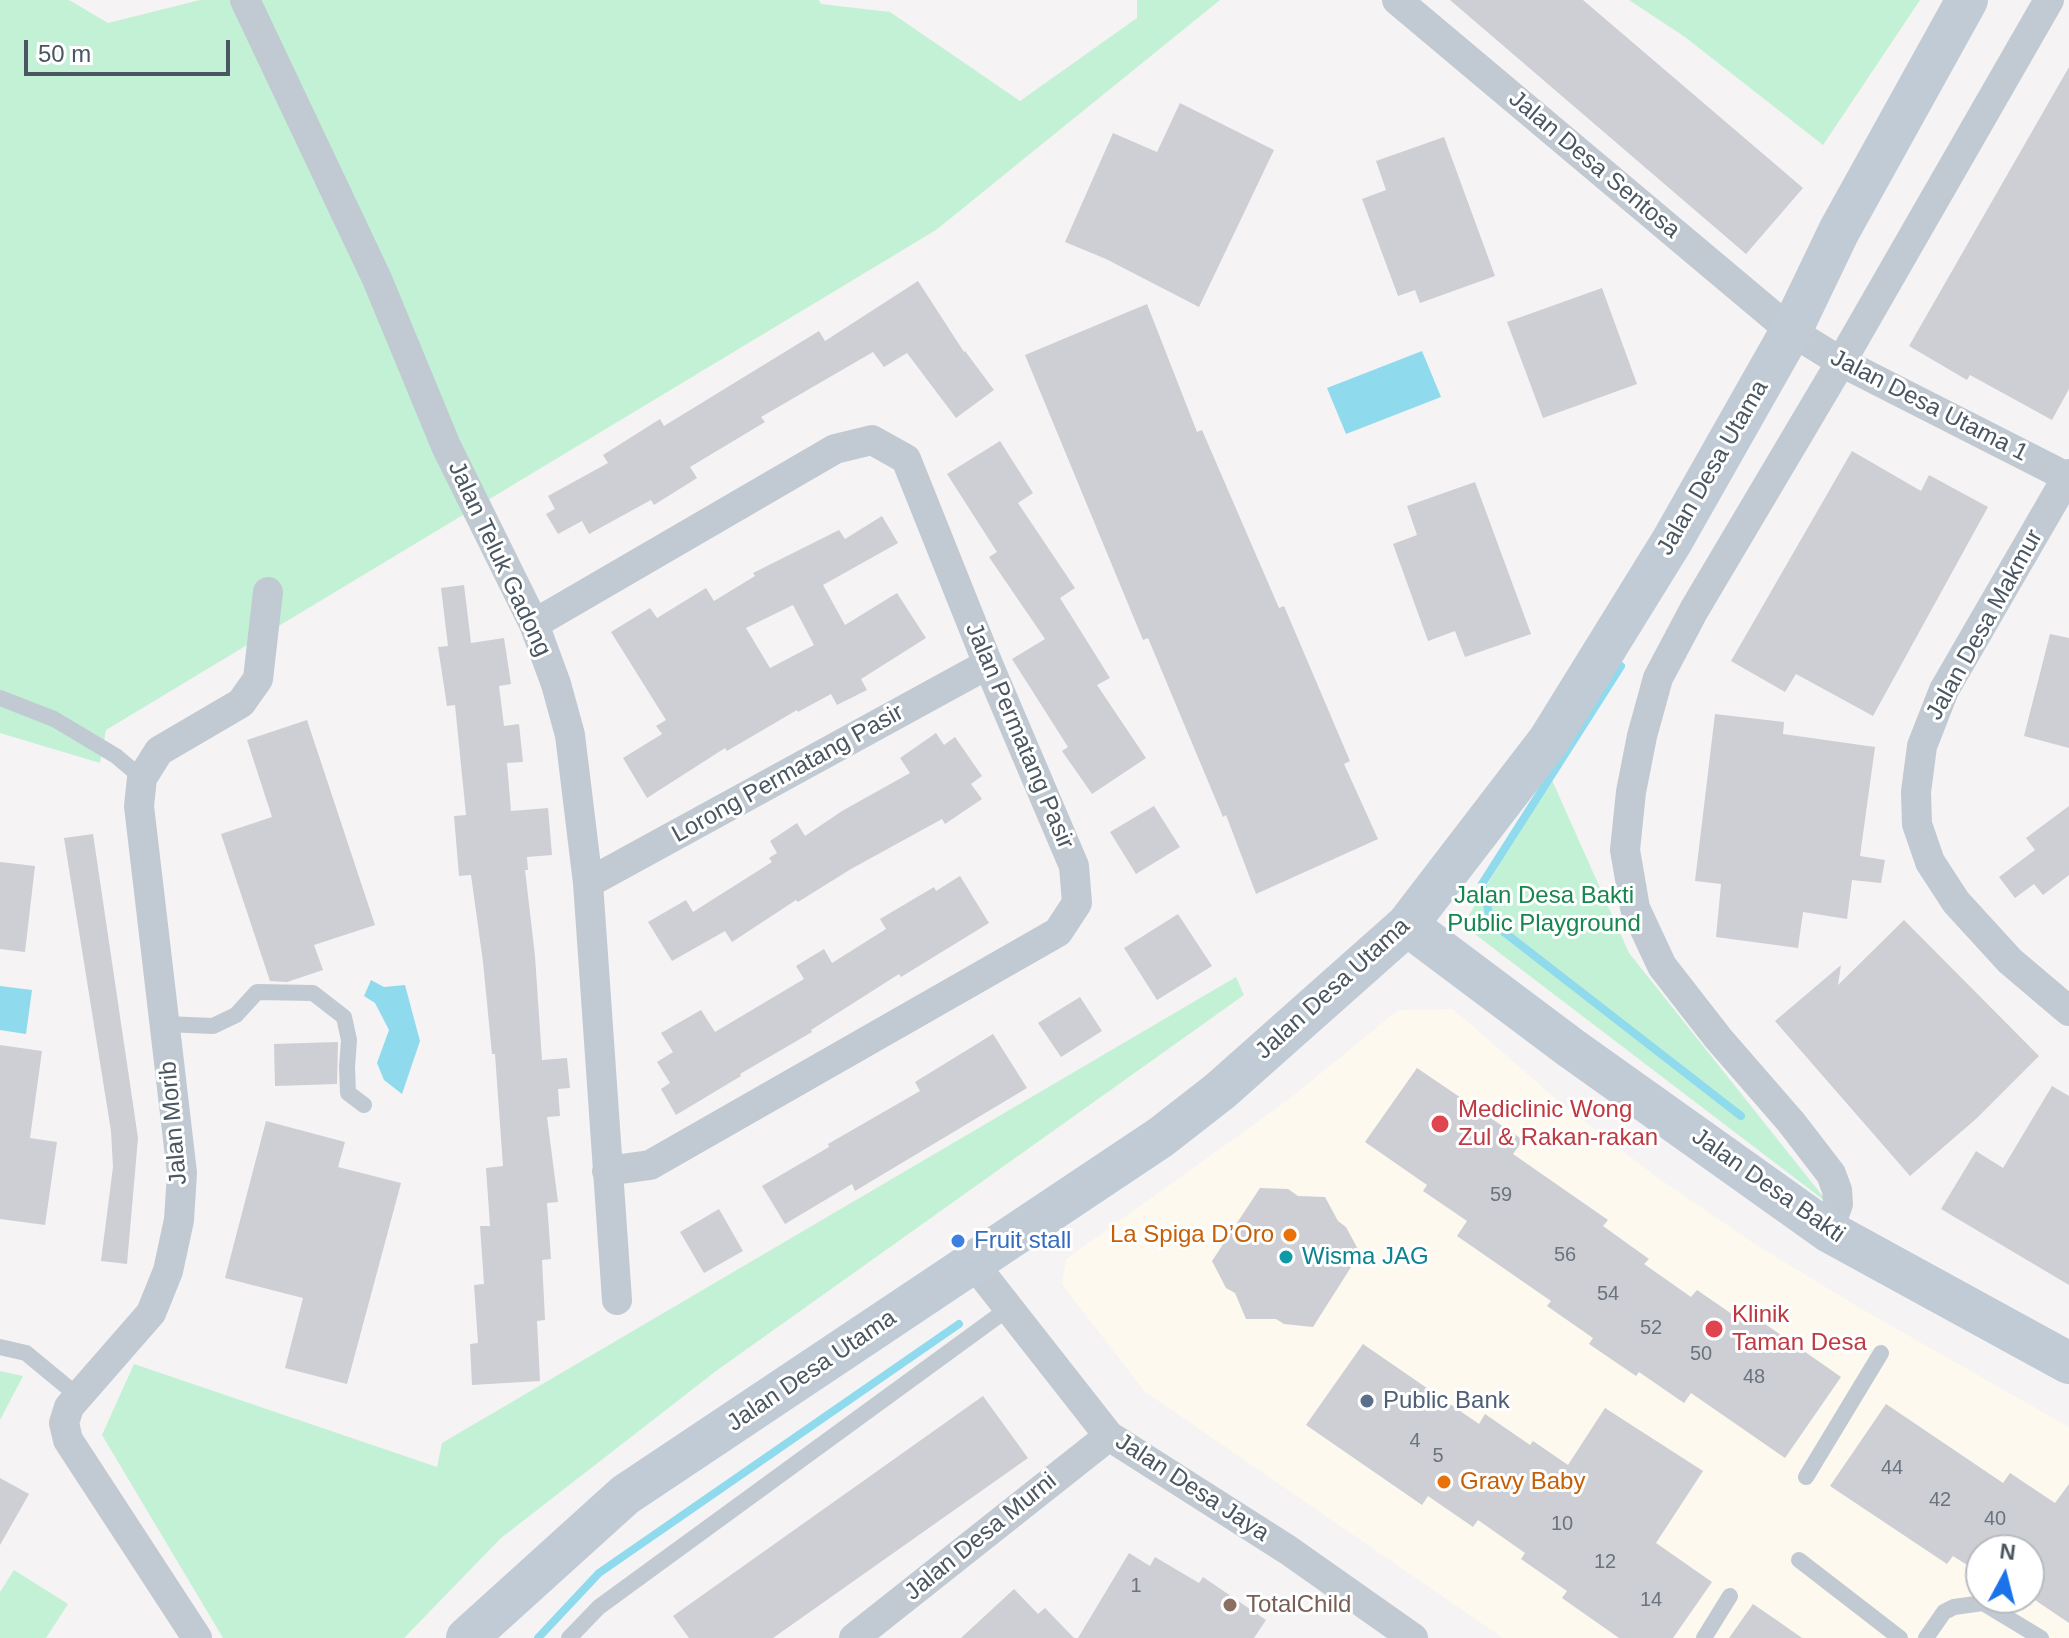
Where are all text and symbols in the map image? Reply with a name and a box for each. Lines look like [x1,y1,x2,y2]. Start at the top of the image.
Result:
scale bar [28,24,234,74]
text: 50 m [38,40,91,67]
street label: Jalan Desa Sentosa [1502,85,1686,245]
street label: Jalan Desa Utama 1 [1826,344,2032,468]
street label: Jalan Desa Utama [1651,375,1775,561]
street label: Jalan Teluk Gadong [441,457,557,661]
street label: Jalan Desa Makmur [1921,525,2049,725]
street label: Jalan Permatang Pasir [958,619,1080,853]
street label: Lorong Permatang Pasir [667,698,909,850]
park label: Jalan Desa Bakti Public Playground [1447,882,1641,938]
street label: Jalan Desa Utama [1250,912,1416,1066]
street label: Jalan Morib [154,1060,194,1186]
place label: Mediclinic Wong Zul & Rakan-rakan [1458,1096,1658,1152]
marker: Mediclinic Wong Zul & Rakan-rakan [1429,1113,1451,1135]
street label: Jalan Desa Bakti [1686,1123,1850,1249]
house number: 59 [1490,1183,1512,1207]
place label: La Spiga D’Oro [1110,1221,1274,1249]
marker: La Spiga D’Oro [1281,1226,1299,1244]
place label: Fruit stall [974,1227,1071,1255]
marker: Fruit stall [949,1232,967,1250]
place label: Wisma JAG [1302,1243,1429,1271]
house number: 56 [1554,1243,1576,1267]
marker: Wisma JAG [1277,1248,1295,1266]
house number: 54 [1597,1282,1619,1306]
place label: Klinik Taman Desa [1732,1301,1867,1357]
street label: Jalan Desa Utama [722,1304,902,1438]
house number: 52 [1640,1316,1662,1340]
marker: Klinik Taman Desa [1703,1318,1725,1340]
house number: 50 [1690,1342,1712,1366]
house number: 48 [1743,1365,1765,1389]
place label: Public Bank [1383,1387,1510,1415]
marker: Public Bank [1358,1392,1376,1410]
street label: Jalan Desa Jaya [1110,1428,1274,1548]
house number: 4 [1409,1429,1421,1453]
house number: 5 [1432,1444,1444,1468]
house number: 44 [1881,1456,1903,1480]
street label: Jalan Desa Murni [899,1467,1063,1607]
place label: Gravy Baby [1460,1468,1585,1496]
marker: Gravy Baby [1435,1473,1453,1491]
house number: 42 [1929,1488,1951,1512]
house number: 40 [1984,1507,2006,1531]
house number: 10 [1551,1512,1573,1536]
north arrow [1965,1534,2045,1614]
text: N [1998,1538,2017,1565]
house number: 12 [1594,1550,1616,1574]
house number: 1 [1130,1574,1142,1598]
house number: 14 [1640,1588,1662,1612]
place label: TotalChild [1246,1591,1351,1619]
marker: TotalChild [1221,1596,1239,1614]

